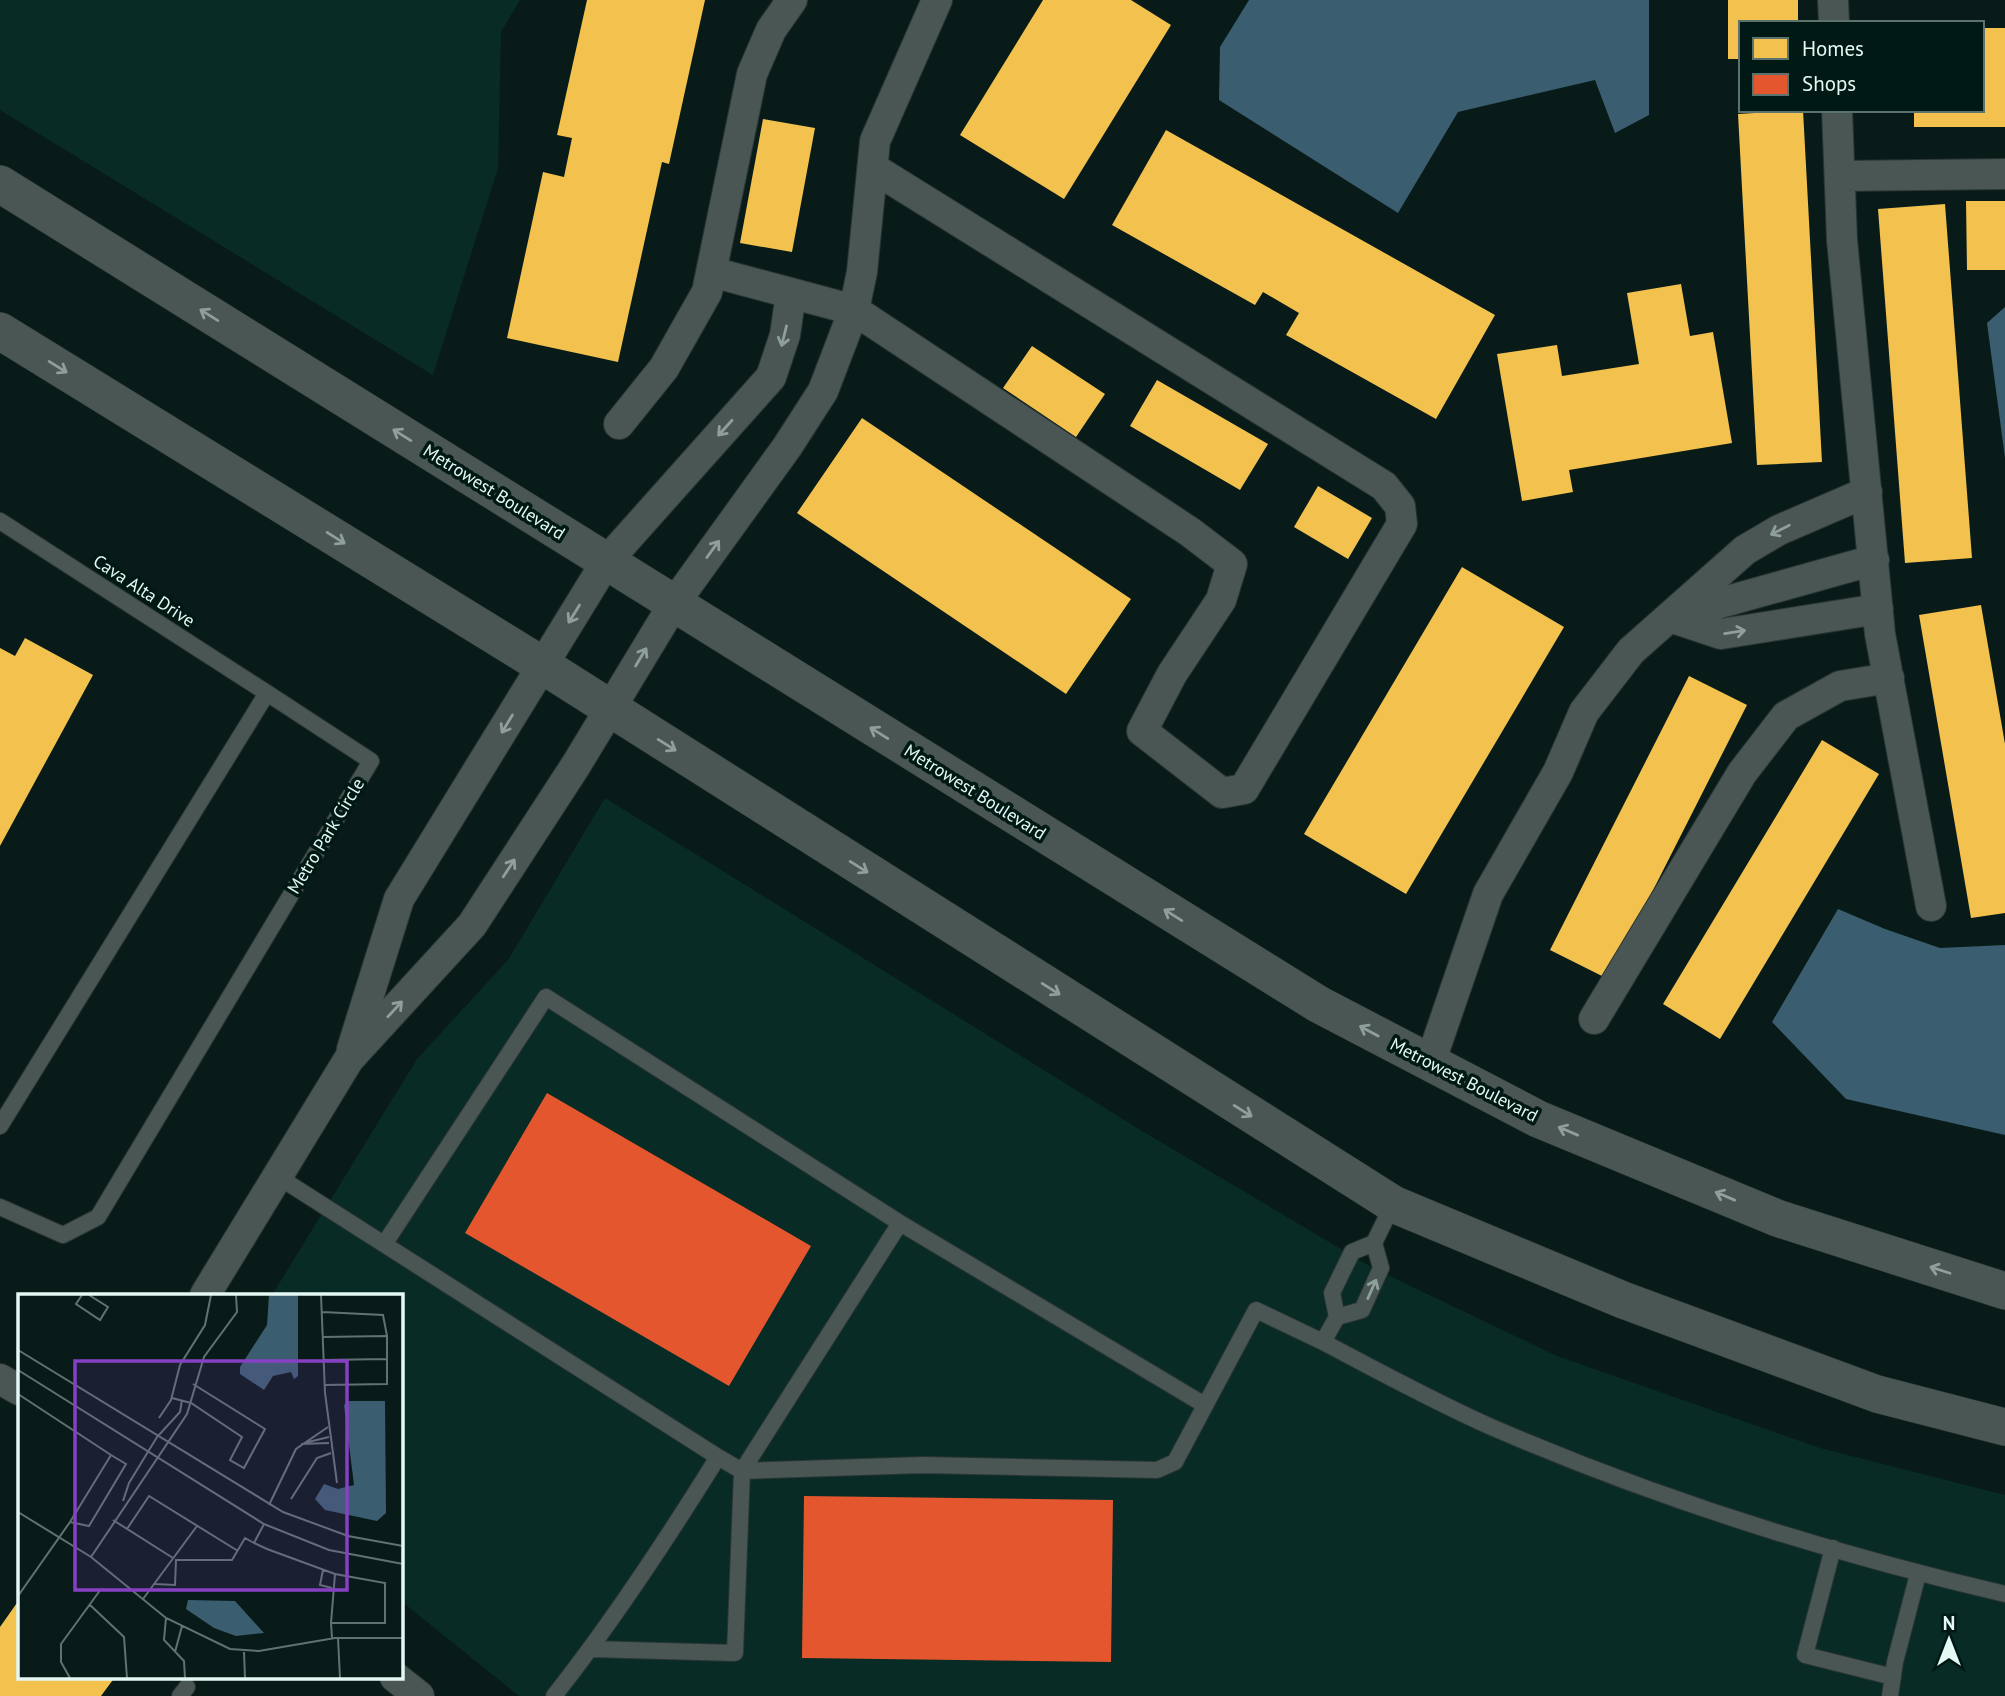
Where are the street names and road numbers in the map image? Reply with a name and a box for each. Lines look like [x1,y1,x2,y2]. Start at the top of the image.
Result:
street label: Metrowest Boulevard [419,439,569,545]
street label: Cava Alta Drive [89,549,199,632]
street label: Metrowest Boulevard [900,739,1050,845]
street label: Metro Park Circle [282,774,369,898]
street label: Metrowest Boulevard [1386,1032,1542,1127]

